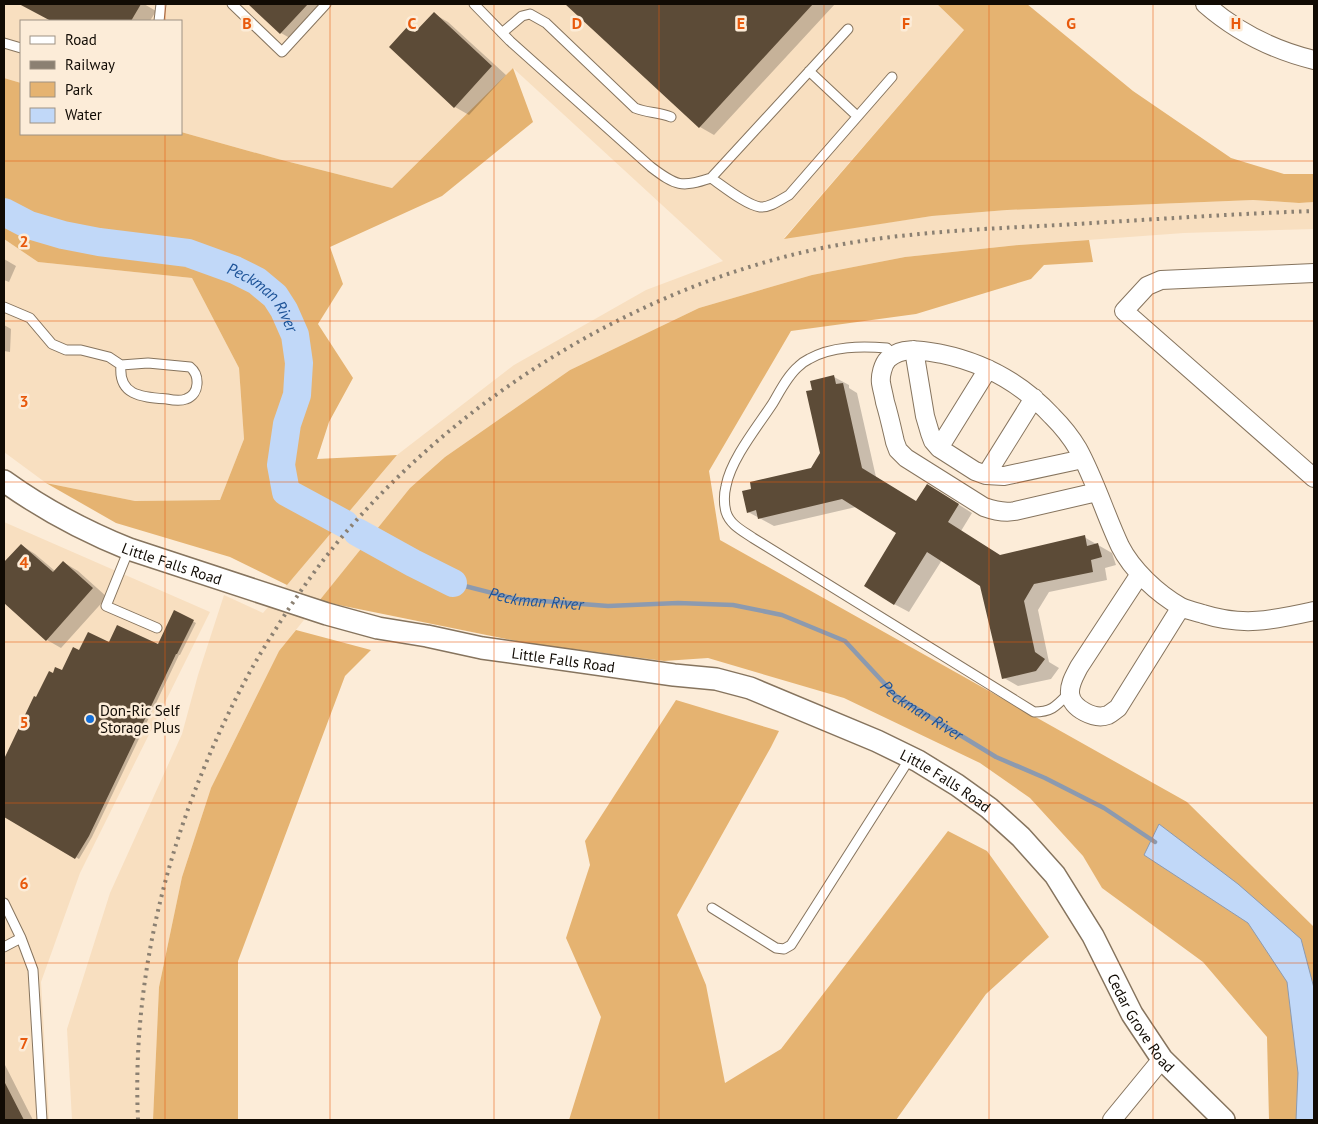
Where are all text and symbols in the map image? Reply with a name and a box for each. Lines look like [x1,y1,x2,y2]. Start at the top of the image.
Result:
text: B [242,13,252,33]
text: C [408,13,417,33]
text: D [572,13,582,33]
text: E [737,13,745,33]
text: F [902,13,910,33]
text: G [1066,13,1076,33]
text: H [1231,13,1241,33]
legend [20,20,182,135]
text: Road [65,30,97,49]
text: Railway [65,55,115,74]
text: Park [65,80,93,99]
text: Water [65,105,102,124]
text: 2 [19,231,29,251]
water label: Peckman River [225,258,303,337]
text: 3 [19,391,29,411]
street label: Little Falls Road [119,538,225,588]
text: 4 [19,552,29,572]
water label: Peckman River [487,583,586,614]
street label: Little Falls Road [510,643,616,676]
water label: Peckman River [876,676,968,746]
place label: Don-Ric Self Storage Plus [100,701,181,737]
text: 5 [19,712,29,732]
marker: Don-Ric Self Storage Plus [84,713,96,725]
street label: Little Falls Road [897,744,995,816]
text: 6 [19,873,29,893]
street label: Cedar Grove Road [1104,970,1179,1076]
text: 7 [19,1033,29,1053]

